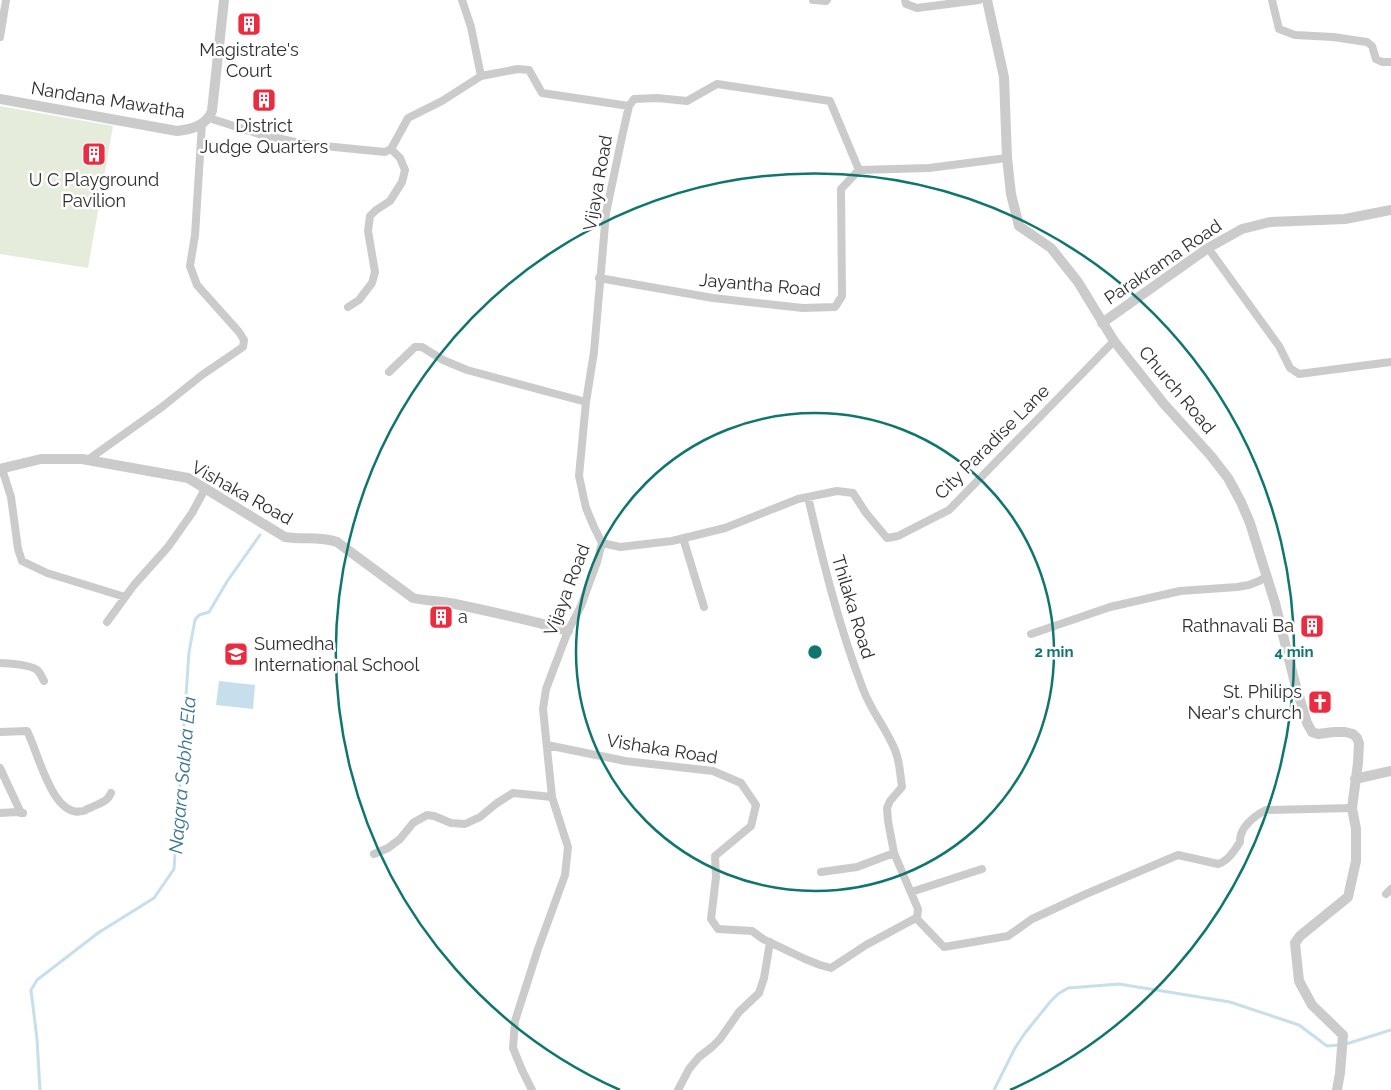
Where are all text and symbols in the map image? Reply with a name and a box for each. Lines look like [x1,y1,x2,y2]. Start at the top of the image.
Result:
building icon: Magistrate's Court [236,11,262,37]
place label: Magistrate's Court [199,39,299,81]
street label: Nandana Mawatha [30,77,187,122]
building icon: District Judge Quarters [251,87,277,113]
place label: District Judge Quarters [200,115,329,157]
street label: Vijaya Road [579,133,616,232]
building icon: U C Playground Pavilion [81,141,107,167]
place label: U C Playground Pavilion [29,169,159,211]
street label: Parakrama Road [1100,215,1225,309]
street label: Jayantha Road [698,269,822,300]
street label: Church Road [1135,342,1220,438]
street label: City Paradise Lane [930,380,1054,503]
street label: Vishaka Road [188,456,296,529]
street label: Vijaya Road [539,541,594,639]
street label: Thilaka Road [828,553,879,661]
building icon: a [428,604,454,630]
place label: a [458,606,468,627]
building icon: Rathnavali Ba [1299,613,1325,639]
place label: Rathnavali Ba [1182,615,1294,636]
place label: Sumedha International School [254,633,419,675]
school or university icon: Sumedha International School [223,641,249,667]
centre of rings [806,643,824,661]
text: 2 min [1035,643,1073,661]
text: 4 min [1274,643,1314,661]
place label: St. Philips Near's church [1187,681,1302,723]
church icon: St. Philips Near's church [1307,689,1333,715]
water label: Nagara Sabha Ela [164,695,200,855]
street label: Vishaka Road [605,729,719,768]

